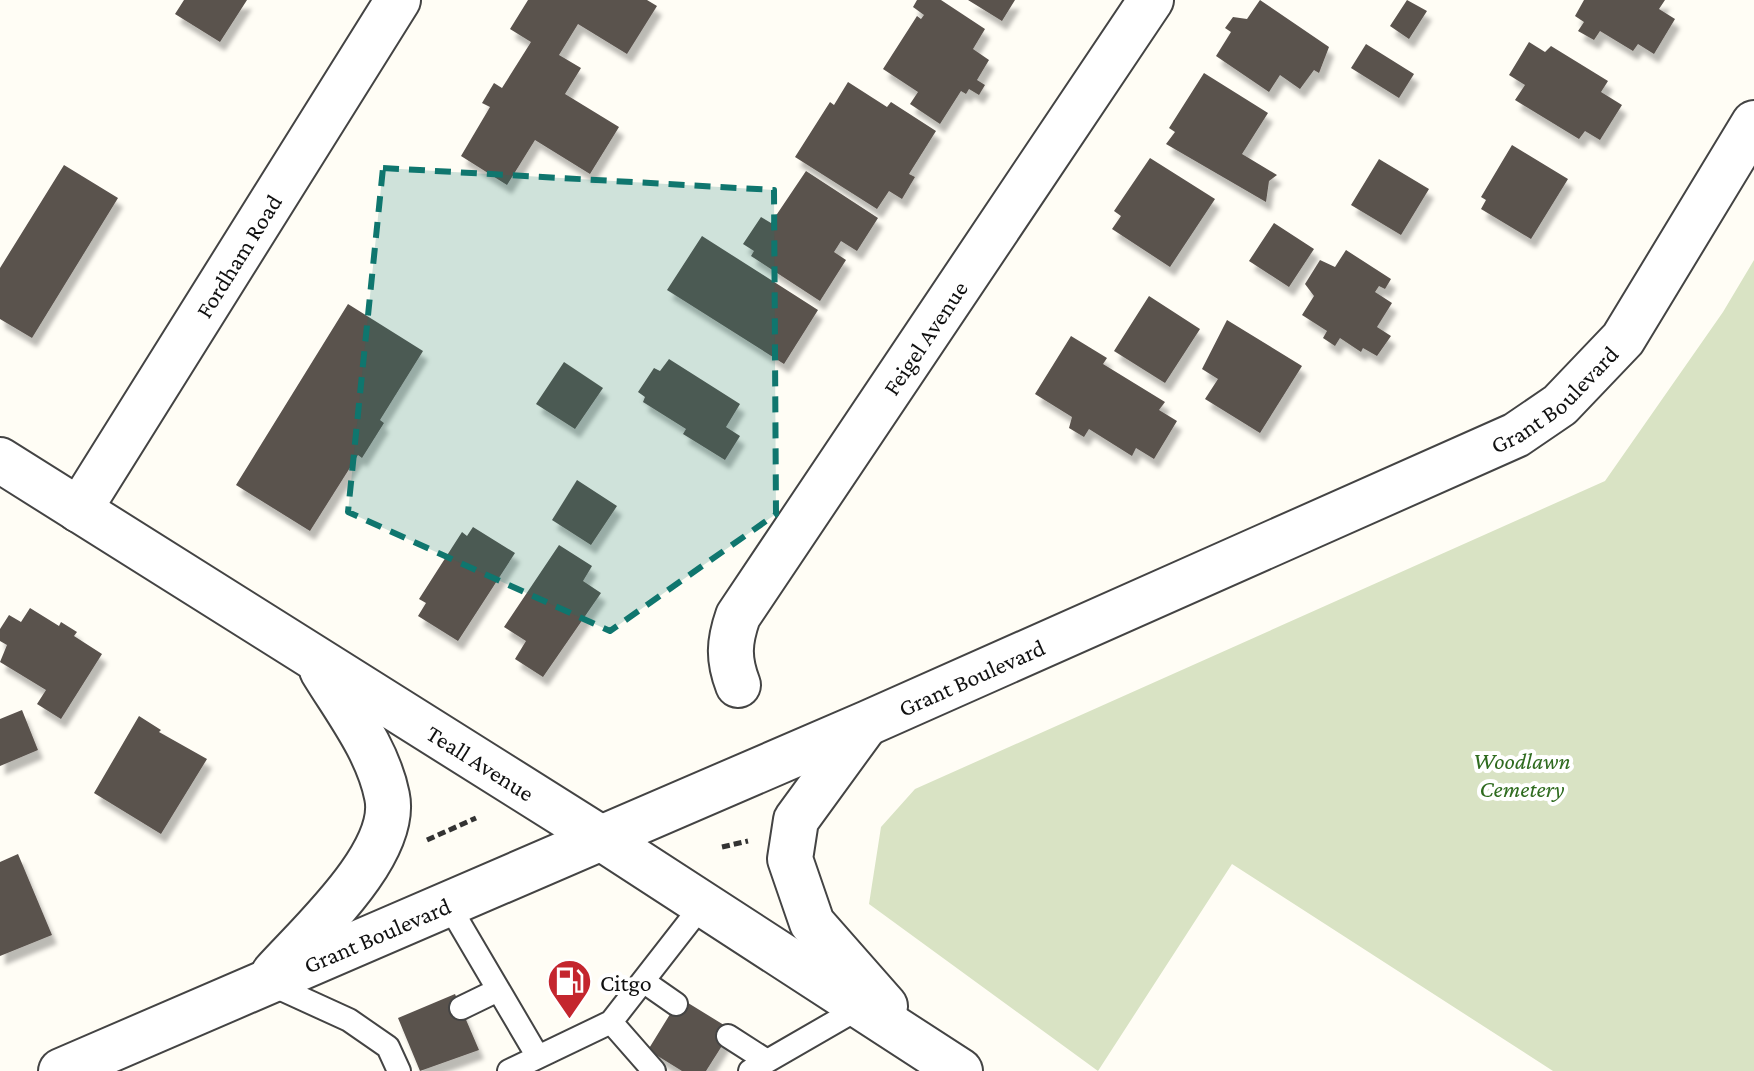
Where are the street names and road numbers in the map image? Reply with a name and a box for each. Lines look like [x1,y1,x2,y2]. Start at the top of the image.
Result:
street label: Fordham Road [189,189,287,322]
street label: Feigel Avenue [877,275,973,400]
street label: Grant Boulevard [1486,340,1623,458]
street label: Grant Boulevard [894,633,1049,721]
street label: Teall Avenue [422,719,539,806]
street label: Grant Boulevard [299,891,455,978]

